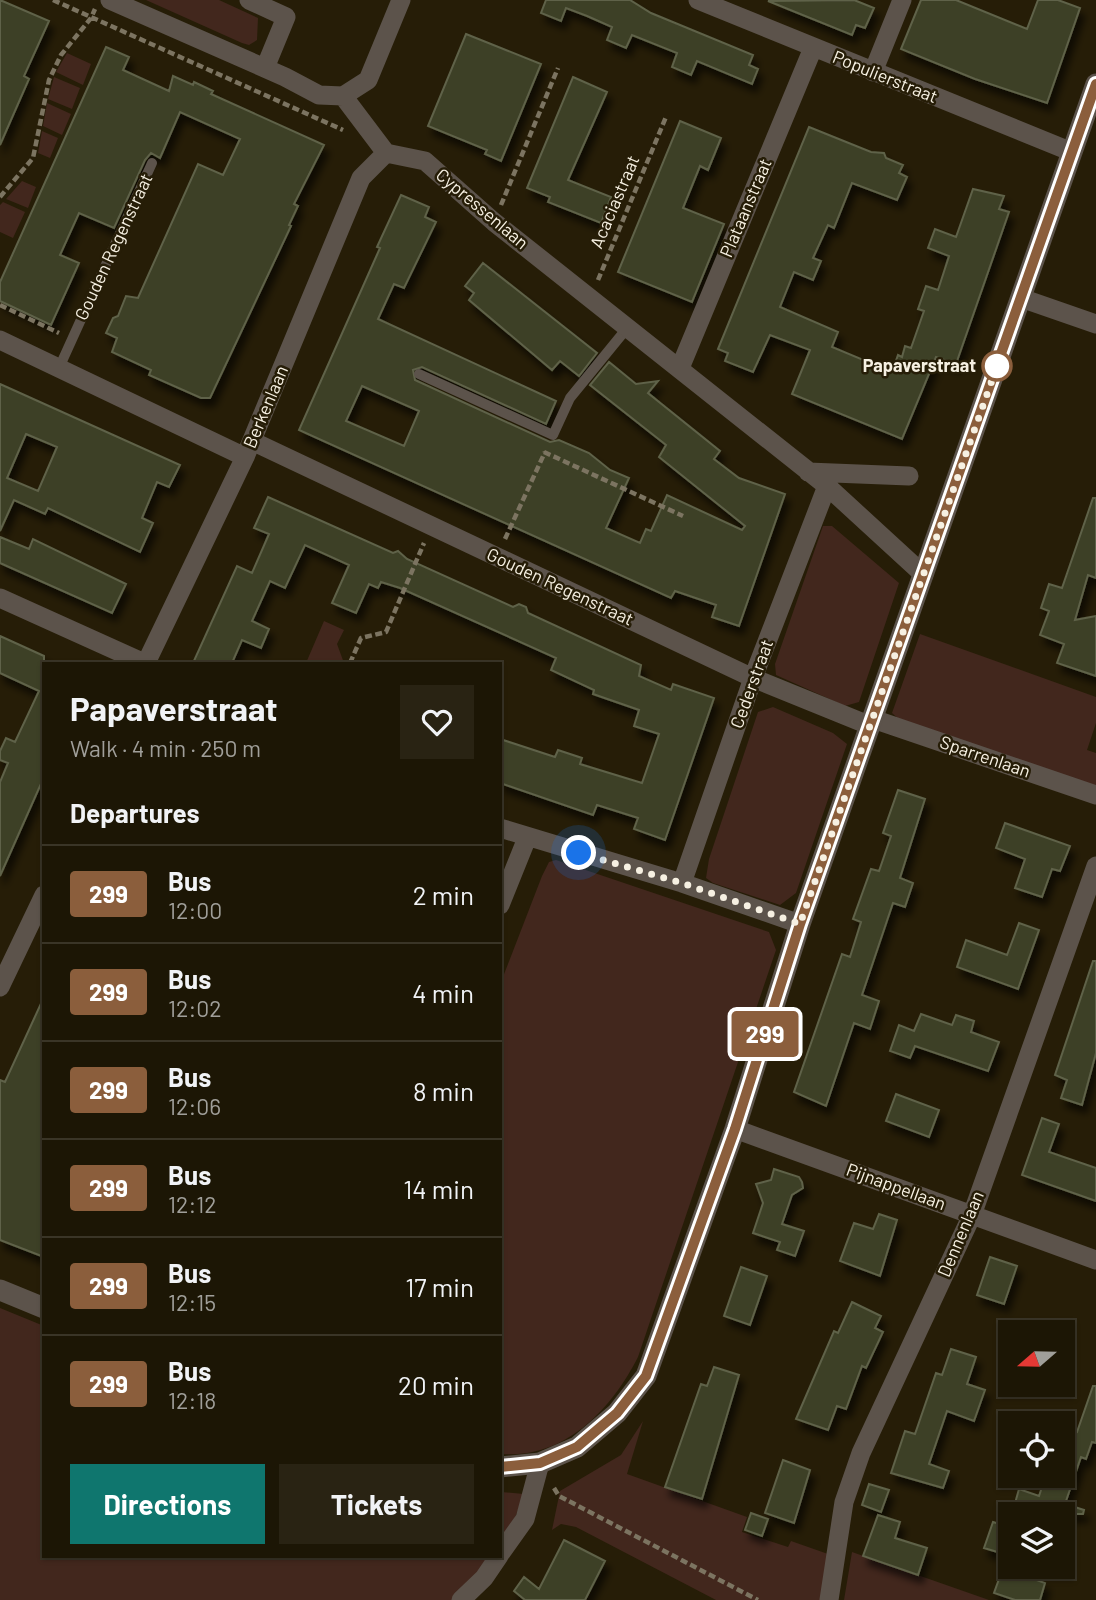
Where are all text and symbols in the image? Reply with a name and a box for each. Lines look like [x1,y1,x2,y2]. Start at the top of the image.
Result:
street label: Populierstraat [830,45,941,107]
street label: Acaciastraat [585,152,644,251]
street label: Plataanstraat [714,155,776,260]
street label: Cypressenlaan [432,163,533,253]
street label: Gouden Regenstraat [69,170,157,323]
marker: Papaverstraat [982,351,1012,381]
place label: Papaverstraat [863,354,976,376]
street label: Berkenlaan [238,362,292,451]
street label: Gouden Regenstraat [484,542,637,630]
street label: Cederstraat [725,636,777,731]
button: heart [400,685,474,759]
text: Papaverstraat [70,688,278,728]
street label: Sparrenlaan [937,730,1033,782]
text: Walk · 4 min · 250 m [70,734,261,762]
text: Departures [70,797,200,828]
your location [561,835,596,870]
text: Bus [168,865,211,896]
text: 299 [89,879,128,908]
text: 2 min [413,879,474,910]
text: 12:00 [168,896,222,924]
text: Bus [168,963,211,994]
text: 299 [89,977,128,1006]
text: 4 min [412,977,474,1008]
text: 12:02 [168,994,222,1022]
line badge: 299 [725,1011,805,1057]
text: 299 [746,1019,784,1048]
text: Bus [168,1061,211,1092]
text: 299 [89,1075,128,1104]
text: 8 min [413,1075,474,1106]
text: 12:06 [168,1092,221,1120]
street label: Pijnappellaan [844,1158,949,1214]
text: Bus [168,1159,211,1190]
text: 299 [89,1173,128,1202]
text: 14 min [403,1173,474,1204]
street label: Dennenlaan [932,1187,988,1280]
text: 12:12 [168,1190,217,1218]
text: Bus [168,1257,211,1288]
text: 299 [89,1271,128,1300]
text: 17 min [405,1271,474,1302]
text: 12:15 [168,1288,216,1316]
north arrow [998,1320,1074,1396]
map controls [998,1320,1075,1579]
text: Bus [168,1355,211,1386]
text: 299 [89,1369,128,1398]
text: 20 min [398,1369,474,1400]
text: 12:18 [168,1386,216,1414]
button: locate [998,1411,1075,1488]
button: Directions [70,1464,265,1544]
button: Tickets [279,1464,474,1544]
button: layers [998,1502,1075,1579]

